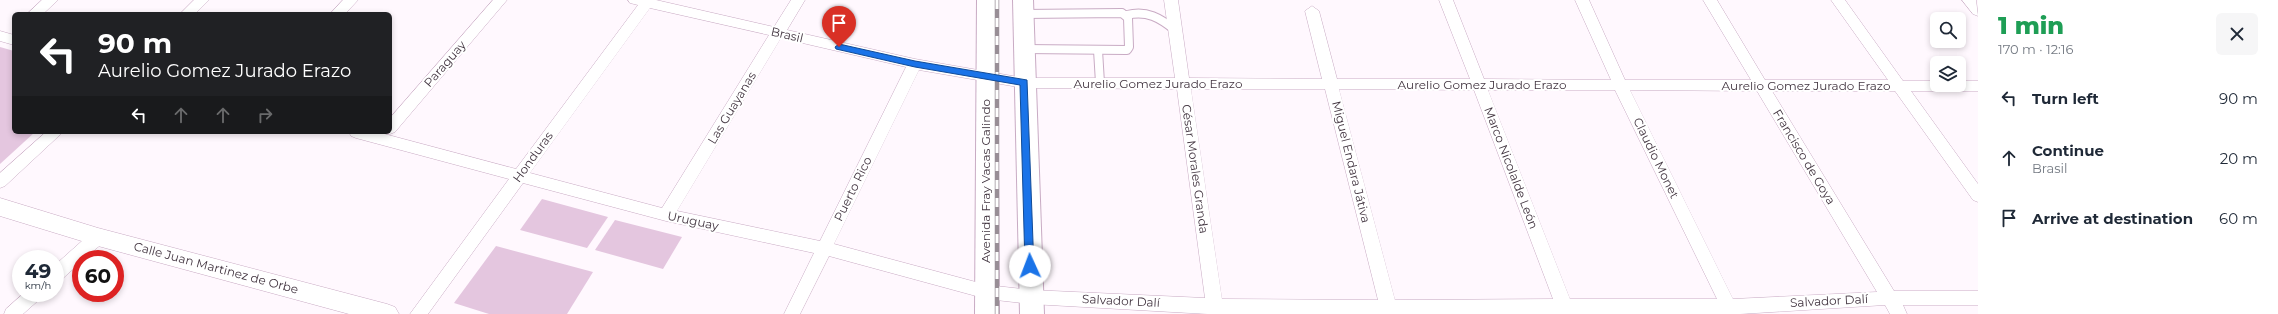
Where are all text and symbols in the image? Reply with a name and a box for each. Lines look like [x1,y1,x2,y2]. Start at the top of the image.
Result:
pin [822,6,856,47]
text: 1 min [1998,11,2064,40]
icon: arrive [828,12,850,34]
map controls [1930,12,1966,92]
button: search [1930,12,1966,48]
button: close [2216,13,2258,55]
street label: Brasil [769,24,805,46]
text: 90 m [98,26,172,60]
icon: left [32,28,84,80]
street label: Paraguay [420,37,469,90]
text: 170 m · 12:16 [1998,41,2073,57]
button: layers [1930,56,1966,92]
text: Aurelio Gomez Jurado Erazo [98,60,351,82]
street label: Las Guayanas [704,69,759,147]
street label: Aurelio Gomez Jurado Erazo [1074,76,1242,91]
street label: Aurelio Gomez Jurado Erazo [1398,77,1566,92]
street label: Aurelio Gomez Jurado Erazo [1722,78,1890,93]
icon: left [1998,87,2020,109]
text: Turn left [2032,89,2099,108]
text: 90 m [2219,89,2258,108]
street label: Avenida Fray Vacas Galindo [978,99,993,263]
street label: Miguel Endara Játiva [1329,99,1374,224]
street label: César Morales Granda [1179,103,1212,234]
icon: left [128,104,150,126]
icon: ahead [170,104,192,126]
icon: ahead [212,104,234,126]
icon: right [254,104,276,126]
street label: Marco Nicolalde León [1481,105,1542,231]
street label: Francisco de Goya [1770,106,1839,207]
street label: Claudio Monet [1630,115,1683,201]
street label: Honduras [509,128,556,185]
text: Continue [2032,141,2104,160]
icon: ahead [1998,147,2020,169]
text: 20 m [2220,149,2258,168]
street label: Puerto Rico [830,154,875,224]
text: Brasil [2032,160,2068,176]
icon: arrive [1998,207,2020,229]
street label: Uruguay [666,208,721,233]
text: Arrive at destination [2032,209,2193,228]
text: 60 m [2219,209,2258,228]
street label: Calle Juan Martinez de Orbe [132,238,300,297]
position arrow [1009,245,1051,287]
speed limit sign: 60 [72,250,124,302]
text: 49 [25,259,51,283]
text: km/h [25,279,51,292]
street label: Salvador Dalí [1082,291,1161,310]
street label: Salvador Dalí [1790,291,1869,310]

